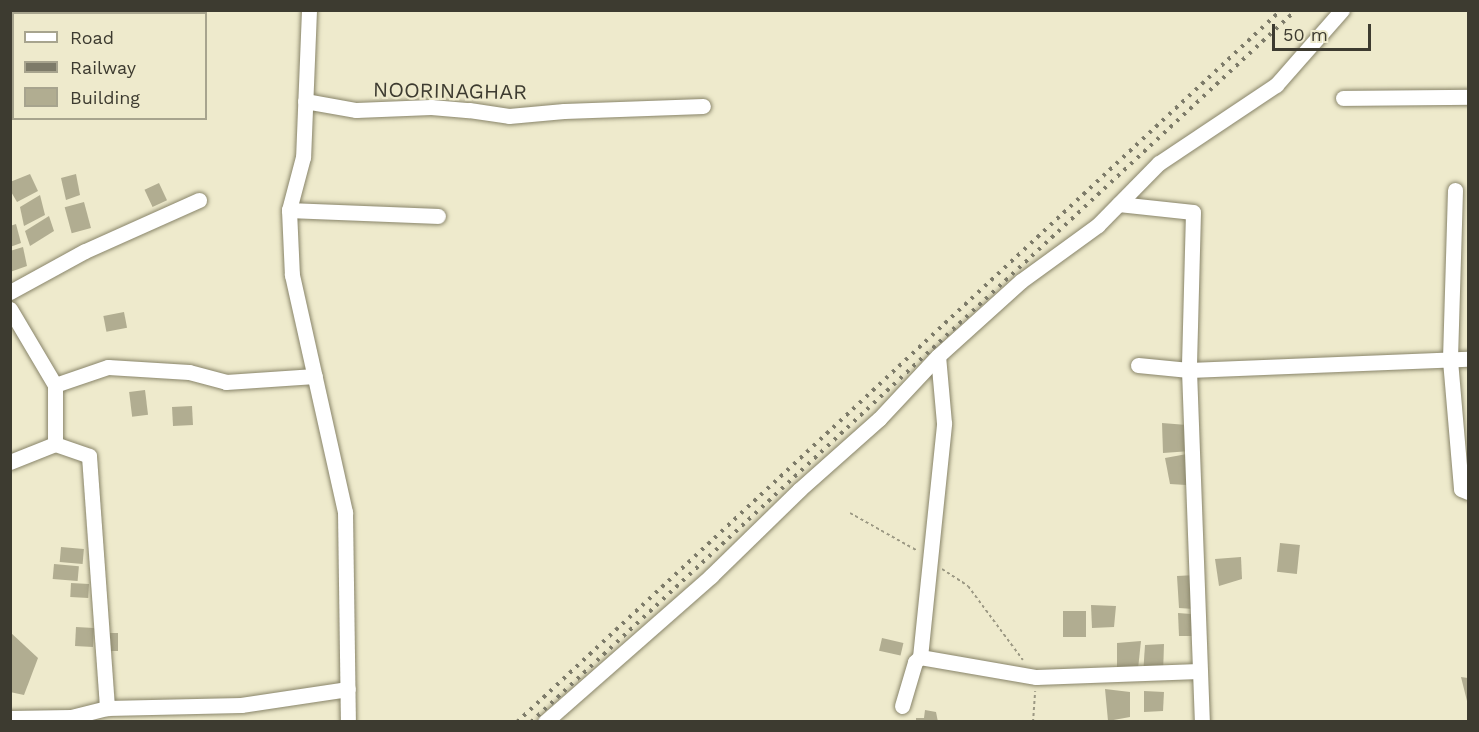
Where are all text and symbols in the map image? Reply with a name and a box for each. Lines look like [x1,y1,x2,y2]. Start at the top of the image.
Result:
legend [12,12,207,120]
scale bar [1275,12,1374,50]
text: 50 m [1283,24,1328,45]
text: Road [70,27,114,48]
text: Railway [70,57,136,78]
street label: NOORINAGHAR [373,77,527,105]
text: Building [70,87,140,108]

